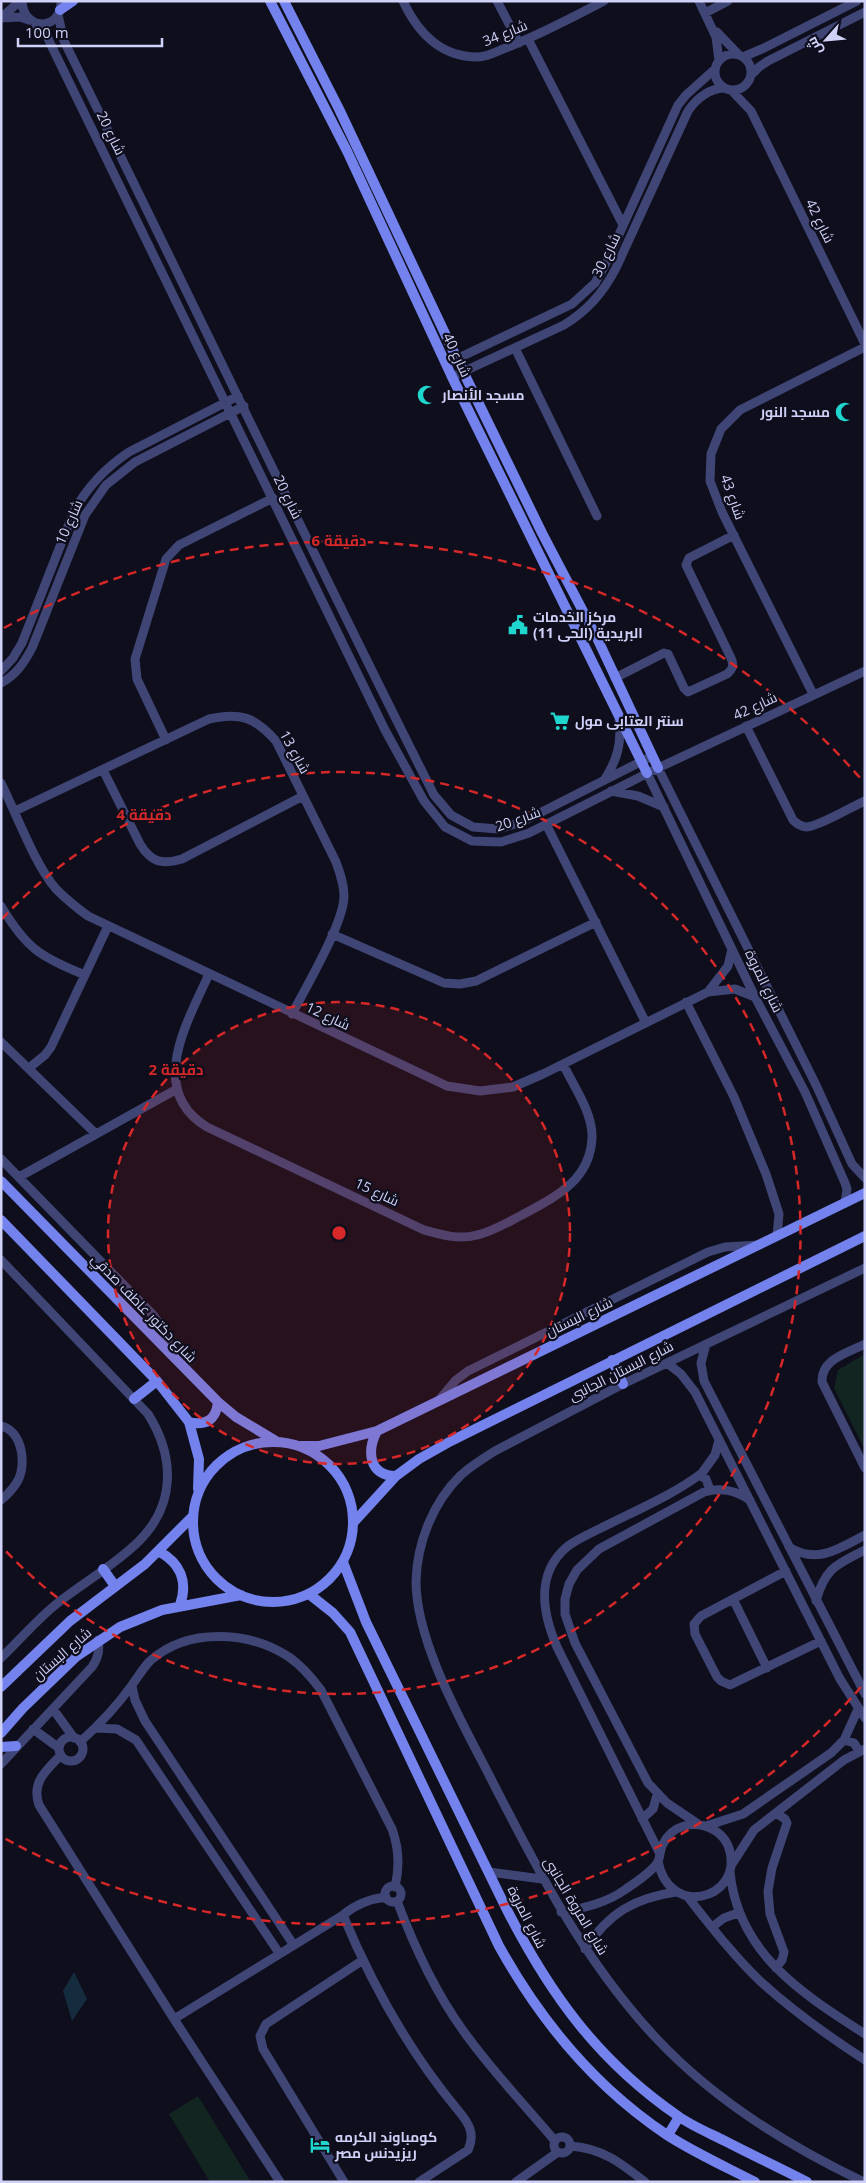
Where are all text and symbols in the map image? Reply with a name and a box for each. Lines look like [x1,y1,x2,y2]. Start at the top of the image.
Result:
scale bar [18,15,161,47]
street label: شارع 34 [480,15,530,50]
north arrow [801,15,851,65]
text: 100 m [25,22,69,42]
text: ش [801,34,827,58]
street label: شارع 20 [93,108,130,158]
street label: شارع 42 [802,196,839,246]
street label: شارع 30 [587,230,624,280]
street label: شارع 40 [439,330,476,380]
mosque icon: مسجد الأنصار [416,384,438,406]
place label: مسجد الأنصار [441,385,525,404]
mosque icon: مسجد النور [834,401,856,423]
place label: مسجد النور [760,402,830,421]
street label: شارع 20 [270,472,307,522]
street label: شارع 43 [717,472,750,522]
street label: شارع 10 [50,497,87,547]
text: 6 دقيقة [312,530,366,550]
place label: مركز الخدمات البريدية (الحى 11) [533,607,643,642]
public building icon: مركز الخدمات البريدية (الحى 11) [507,614,529,636]
street label: شارع 42 [730,687,780,724]
supermarket icon: سنتر العتابى مول [549,710,571,732]
place label: سنتر العتابى مول [575,711,684,730]
street label: شارع 13 [276,727,315,777]
street label: شارع 20 [493,802,543,835]
text: 4 دقيقة [117,804,171,824]
street label: شارع المروة [741,946,788,1015]
street label: شارع 12 [303,997,353,1034]
text: 2 دقيقة [149,1059,203,1079]
street label: شارع 15 [352,1173,402,1210]
centre of rings [330,1224,348,1242]
street label: شارع دكتور عاطف صدقي [85,1249,201,1368]
street label: شارع البستان [542,1292,615,1341]
street label: شارع البستان الجانبى [565,1336,676,1405]
street label: شارع البستان [28,1623,95,1684]
street label: شارع المروة الجانبى [540,1853,613,1958]
street label: شارع المروة [504,1882,551,1951]
place label: كومباوند الكرمه ريزيدنس مصر [334,2127,437,2162]
hotel icon: كومباوند الكرمه ريزيدنس مصر [309,2134,331,2156]

